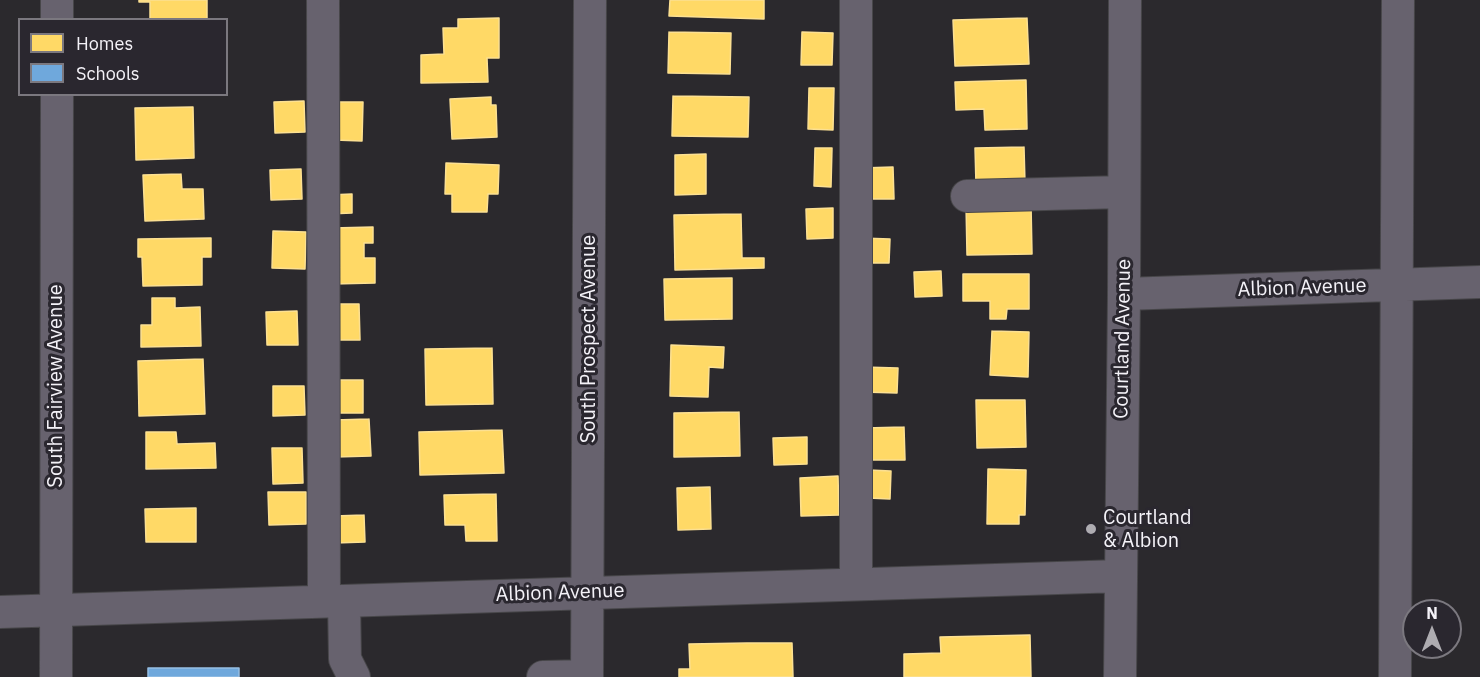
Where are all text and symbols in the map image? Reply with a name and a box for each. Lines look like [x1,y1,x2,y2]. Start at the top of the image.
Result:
legend [18,18,228,96]
text: Homes [76,32,133,55]
text: Schools [76,62,140,85]
street label: South Prospect Avenue [577,235,601,443]
street label: Courtland Avenue [1110,259,1136,419]
street label: Albion Avenue [1237,274,1367,302]
street label: South Fairview Avenue [44,284,68,488]
place label: Courtland & Albion [1103,506,1191,553]
marker: Courtland & Albion [1084,522,1098,536]
street label: Albion Avenue [495,579,625,607]
north arrow [1402,599,1462,659]
text: N [1426,603,1438,623]

